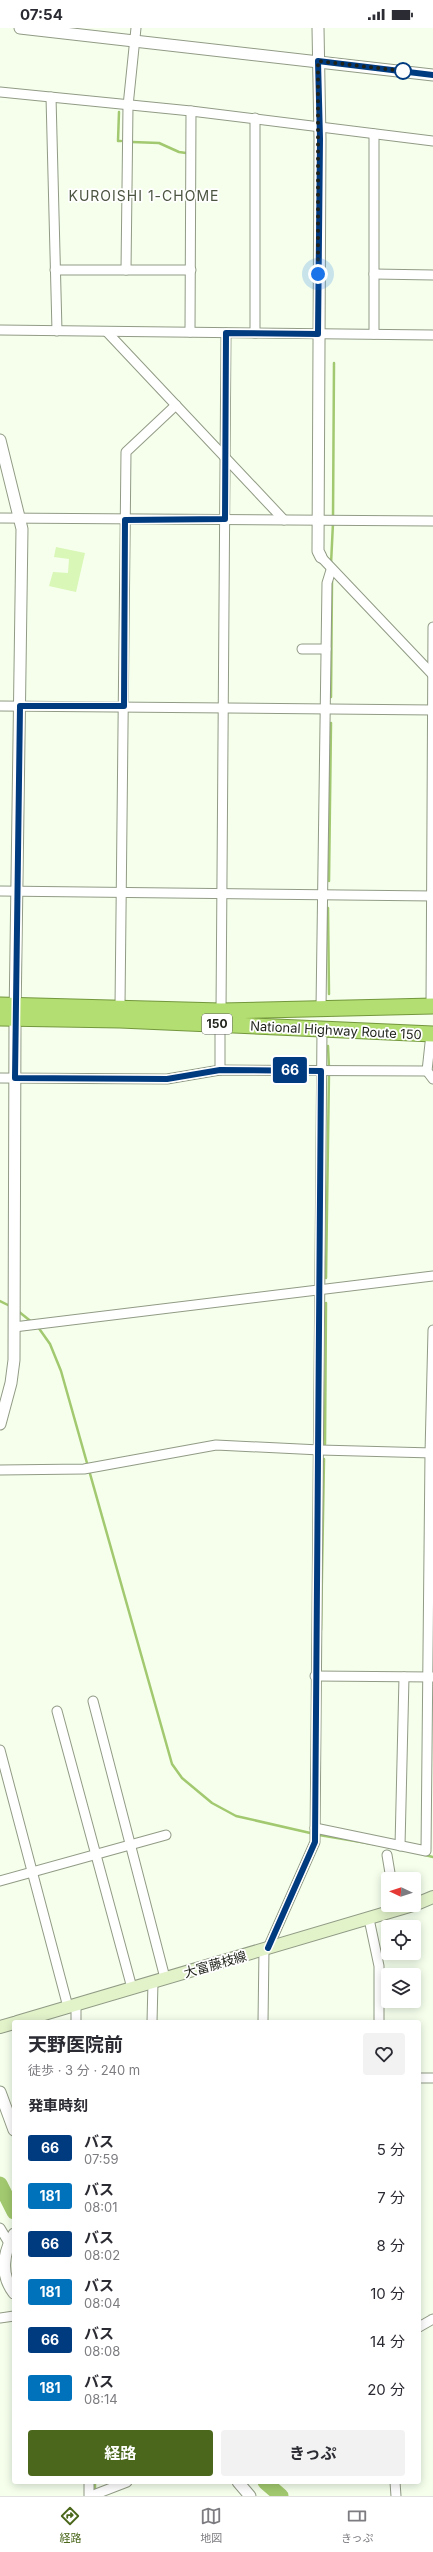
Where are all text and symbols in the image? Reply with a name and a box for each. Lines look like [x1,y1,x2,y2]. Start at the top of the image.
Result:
text: 07:54 [20,5,63,24]
unlabelled marker [394,62,412,80]
district label: KUROISHI 1-CHOME [69,187,219,204]
your location [308,264,328,284]
road number: 150 [202,1014,232,1034]
street label: National Highway Route 150 [250,1018,422,1042]
line badge: 66 [272,1057,308,1083]
text: 66 [281,1061,299,1078]
north arrow [381,1872,421,1912]
map controls [381,1872,421,2008]
button: locate [381,1920,421,1960]
street label: 大富藤枝線 [182,1947,248,1981]
button: layers [381,1968,421,2008]
text: 天野医院前 [28,2033,123,2056]
button: heart [363,2033,405,2075]
text: 徒歩 · 3 分 · 240 m [28,2062,140,2078]
text: 発車時刻 [28,2096,88,2115]
text: バス [84,2132,114,2151]
text: 66 [41,2139,59,2156]
text: 5 分 [377,2140,405,2159]
text: 07:59 [84,2151,119,2167]
text: バス [84,2180,114,2199]
text: 181 [39,2187,61,2204]
text: 7 分 [377,2188,405,2207]
text: 08:01 [84,2199,117,2215]
text: バス [84,2228,114,2247]
text: 66 [41,2235,59,2252]
text: 8 分 [377,2236,405,2255]
text: 08:02 [84,2247,120,2263]
text: バス [84,2276,114,2295]
text: 181 [39,2283,61,2300]
text: 10 分 [370,2284,405,2303]
text: 08:04 [84,2295,121,2311]
text: バス [84,2324,114,2343]
text: 66 [41,2331,59,2348]
text: 14 分 [370,2332,405,2351]
text: 08:08 [84,2343,120,2359]
text: バス [84,2372,114,2391]
text: 181 [39,2379,61,2396]
text: 20 分 [367,2380,405,2399]
text: 08:14 [84,2391,118,2407]
button: 経路 [28,2430,213,2476]
button: きっぷ [221,2430,405,2476]
tab: 経路 [59,2505,81,2545]
tab: 地図 [200,2505,222,2545]
tab: きっぷ [341,2505,374,2545]

